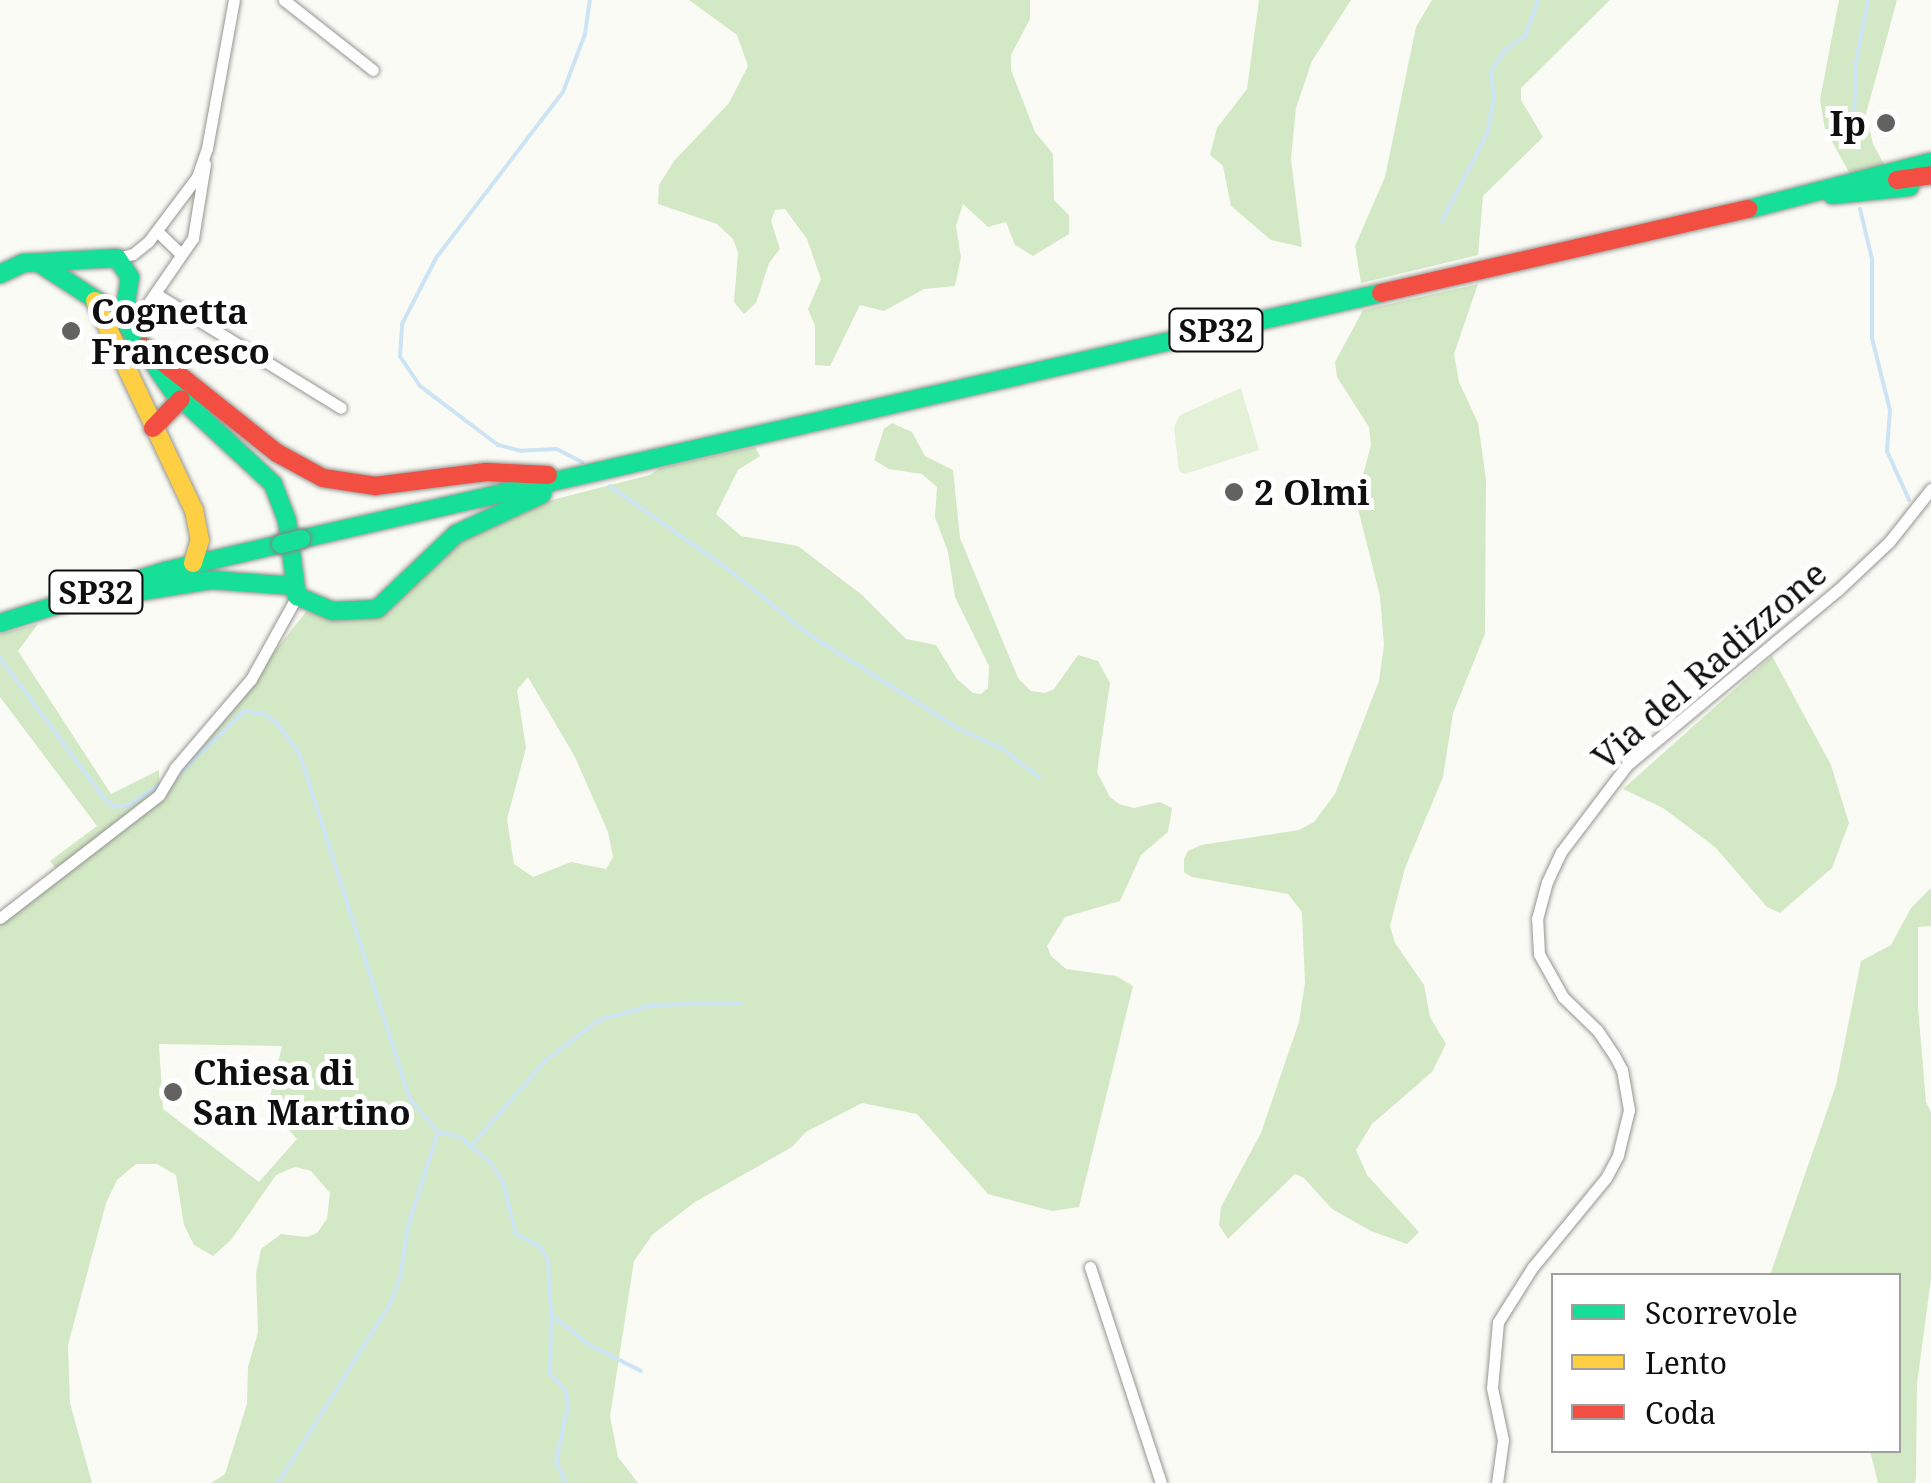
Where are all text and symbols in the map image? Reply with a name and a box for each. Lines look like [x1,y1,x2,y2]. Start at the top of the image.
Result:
place label: Ip [1829,102,1866,144]
marker: Ip [1875,112,1897,134]
place label: Cognetta Francesco [91,290,270,372]
road number: SP32 [1166,303,1266,357]
marker: Cognetta Francesco [60,320,82,342]
place label: 2 Olmi [1254,471,1370,513]
marker: 2 Olmi [1223,481,1245,503]
street label: Via del Radizzone [1583,552,1835,778]
road number: SP32 [46,565,146,619]
place label: Chiesa di San Martino [193,1051,411,1133]
marker: Chiesa di San Martino [162,1081,184,1103]
legend [1551,1273,1901,1453]
text: Scorrevole [1645,1292,1798,1333]
text: Lento [1645,1342,1727,1383]
text: Coda [1645,1392,1716,1433]

